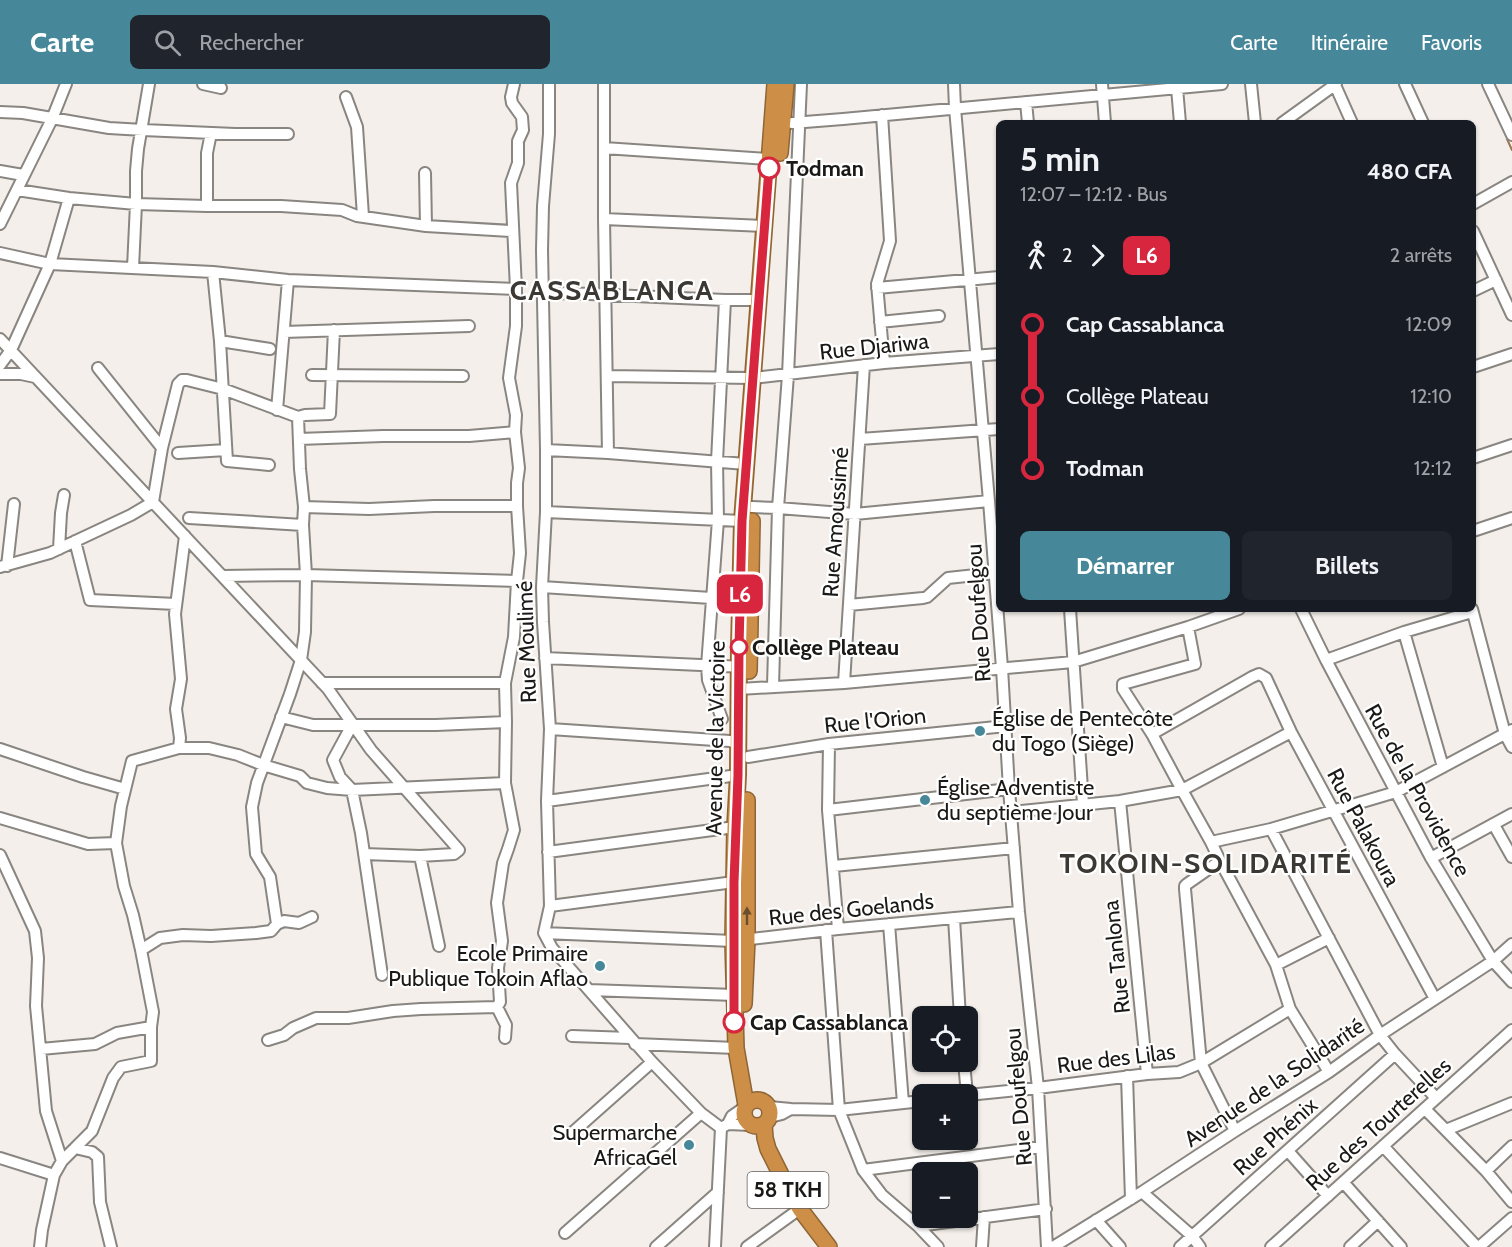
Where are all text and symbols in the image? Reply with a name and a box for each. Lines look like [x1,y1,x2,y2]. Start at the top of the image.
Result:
search box [130,15,550,69]
text: Carte [30,25,94,59]
icon: search [151,26,184,59]
text: Rechercher [199,29,303,56]
text: Carte [1230,30,1278,55]
text: Itinéraire [1311,30,1388,55]
text: Favoris [1421,30,1482,55]
text: 5 min [1020,139,1100,179]
place label: Todman [786,155,864,182]
marker: Todman [758,157,780,179]
text: 480 CFA [1367,158,1452,185]
text: 12:07 – 12:12 · Bus [1020,182,1167,206]
icon: walk [1020,239,1053,272]
icon: forward [1081,239,1114,272]
text: 2 [1062,243,1072,267]
text: L6 [1135,243,1158,268]
text: 2 arrêts [1390,243,1452,267]
district label: CASSABLANCA [510,273,714,307]
text: Cap Cassablanca [1066,311,1224,338]
text: 12:09 [1406,312,1452,336]
street label: Rue Djariwa [818,327,931,366]
text: Collège Plateau [1066,383,1209,410]
text: 12:10 [1410,384,1452,408]
street label: Rue Amoussimé [817,446,854,598]
text: Todman [1066,455,1144,482]
text: 12:12 [1414,456,1452,480]
button: Démarrer [1020,531,1230,600]
button: Billets [1242,531,1452,600]
street label: Rue Doufelgou [960,543,997,683]
line badge: L6 [713,574,767,614]
street label: Rue Moulimé [511,580,542,704]
text: L6 [729,582,751,607]
place label: Collège Plateau [752,634,899,661]
marker: Collège Plateau [730,638,748,656]
street label: Avenue de la Victoire [700,640,731,836]
street label: Rue de la Providence [1359,699,1476,881]
street label: Rue l'Orion [823,702,927,739]
place label: Église de Pentecôte du Togo (Siège) [992,705,1173,757]
marker: Église de Pentecôte du Togo (Siège) [973,724,987,738]
street label: Rue Palakoura [1321,764,1406,891]
place label: Église Adventiste du septième Jour [937,774,1094,826]
marker: Église Adventiste du septième Jour [918,793,932,807]
district label: TOKOIN-SOLIDARITÉ [1060,846,1352,880]
street label: Rue des Goelands [767,887,935,932]
street label: Rue Tanlona [1097,898,1136,1015]
one-way arrow [742,907,752,926]
place label: Ecole Primaire Publique Tokoin Aflao [388,940,588,992]
marker: Ecole Primaire Publique Tokoin Aflao [593,959,607,973]
map controls [912,1006,978,1228]
button: locate [912,1006,978,1072]
place label: Cap Cassablanca [750,1009,908,1036]
marker: Cap Cassablanca [723,1011,745,1033]
street label: Avenue de la Solidarité [1179,1012,1370,1153]
street label: Rue Doufelgou [999,1027,1038,1167]
street label: Rue des Lilas [1055,1038,1177,1079]
street label: Rue des Tourterelles [1300,1052,1456,1197]
button: + [912,1084,978,1150]
street label: Rue Phénix [1228,1091,1323,1181]
place label: Supermarche AfricaGel [553,1119,678,1171]
marker: Supermarche AfricaGel [682,1138,696,1152]
button: − [912,1162,978,1228]
road number: 58 TKH [748,1172,828,1208]

